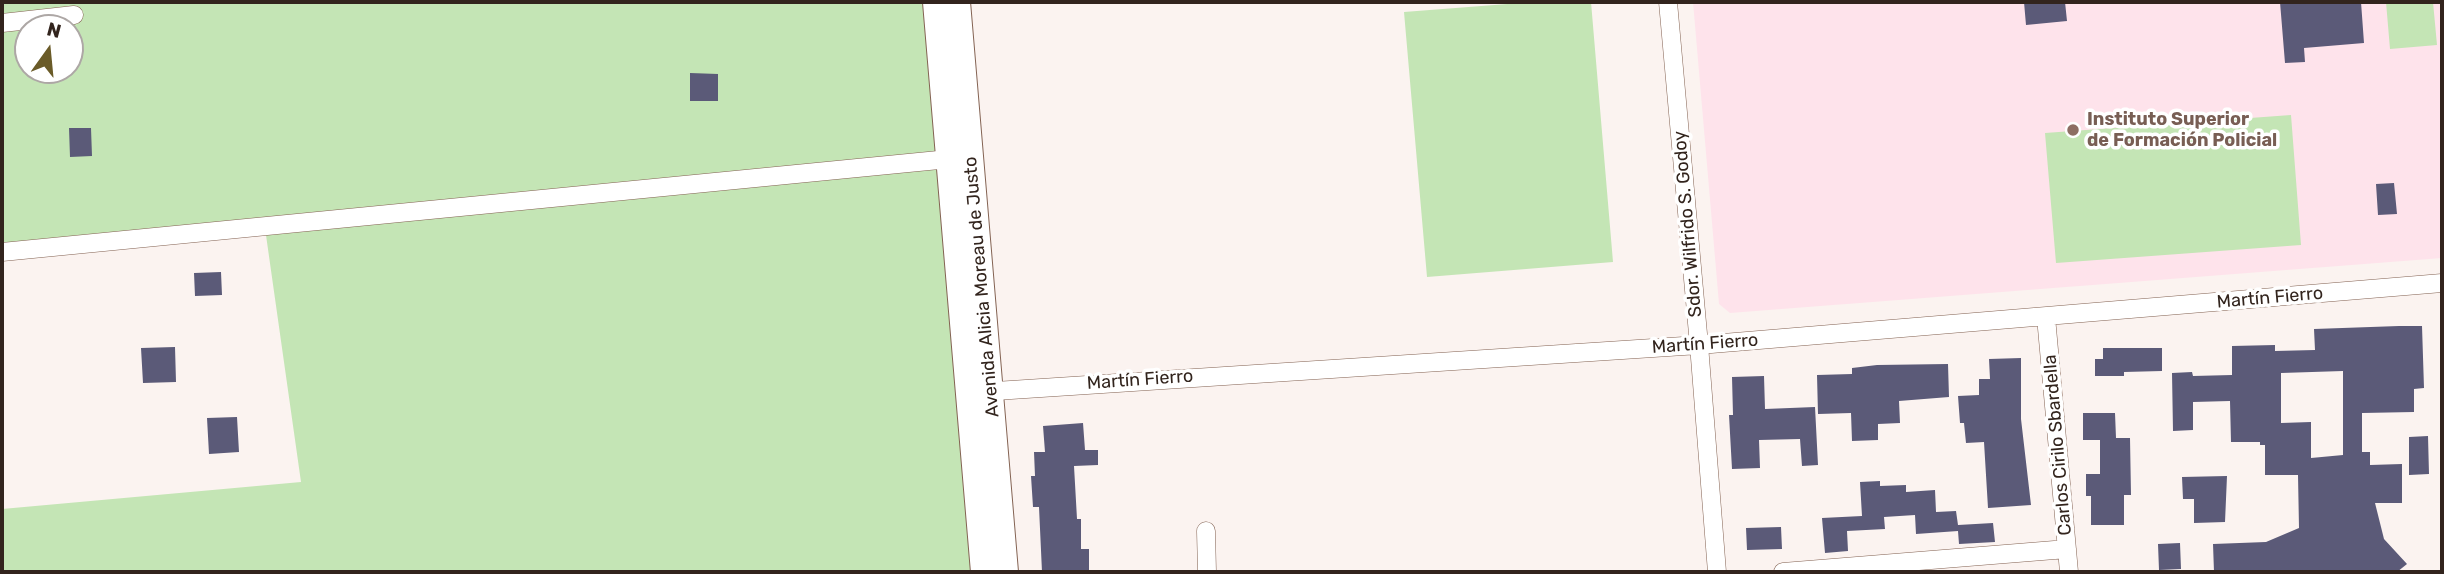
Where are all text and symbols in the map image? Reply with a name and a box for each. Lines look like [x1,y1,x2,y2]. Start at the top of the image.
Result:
north arrow [14,14,84,84]
text: N [44,17,64,43]
place label: Instituto Superior de Formación Policial [2087,109,2277,152]
marker: Instituto Superior de Formación Policial [2065,122,2081,138]
street label: Sdor. Wilfrido S. Godoy [1669,130,1707,318]
street label: Avenida Alicia Moreau de Justo [960,156,1004,418]
street label: Martín Fierro [2216,283,2324,313]
street label: Martín Fierro [1651,330,1759,358]
street label: Carlos Cirilo Sbardella [2039,354,2077,536]
street label: Martín Fierro [1086,366,1194,394]

